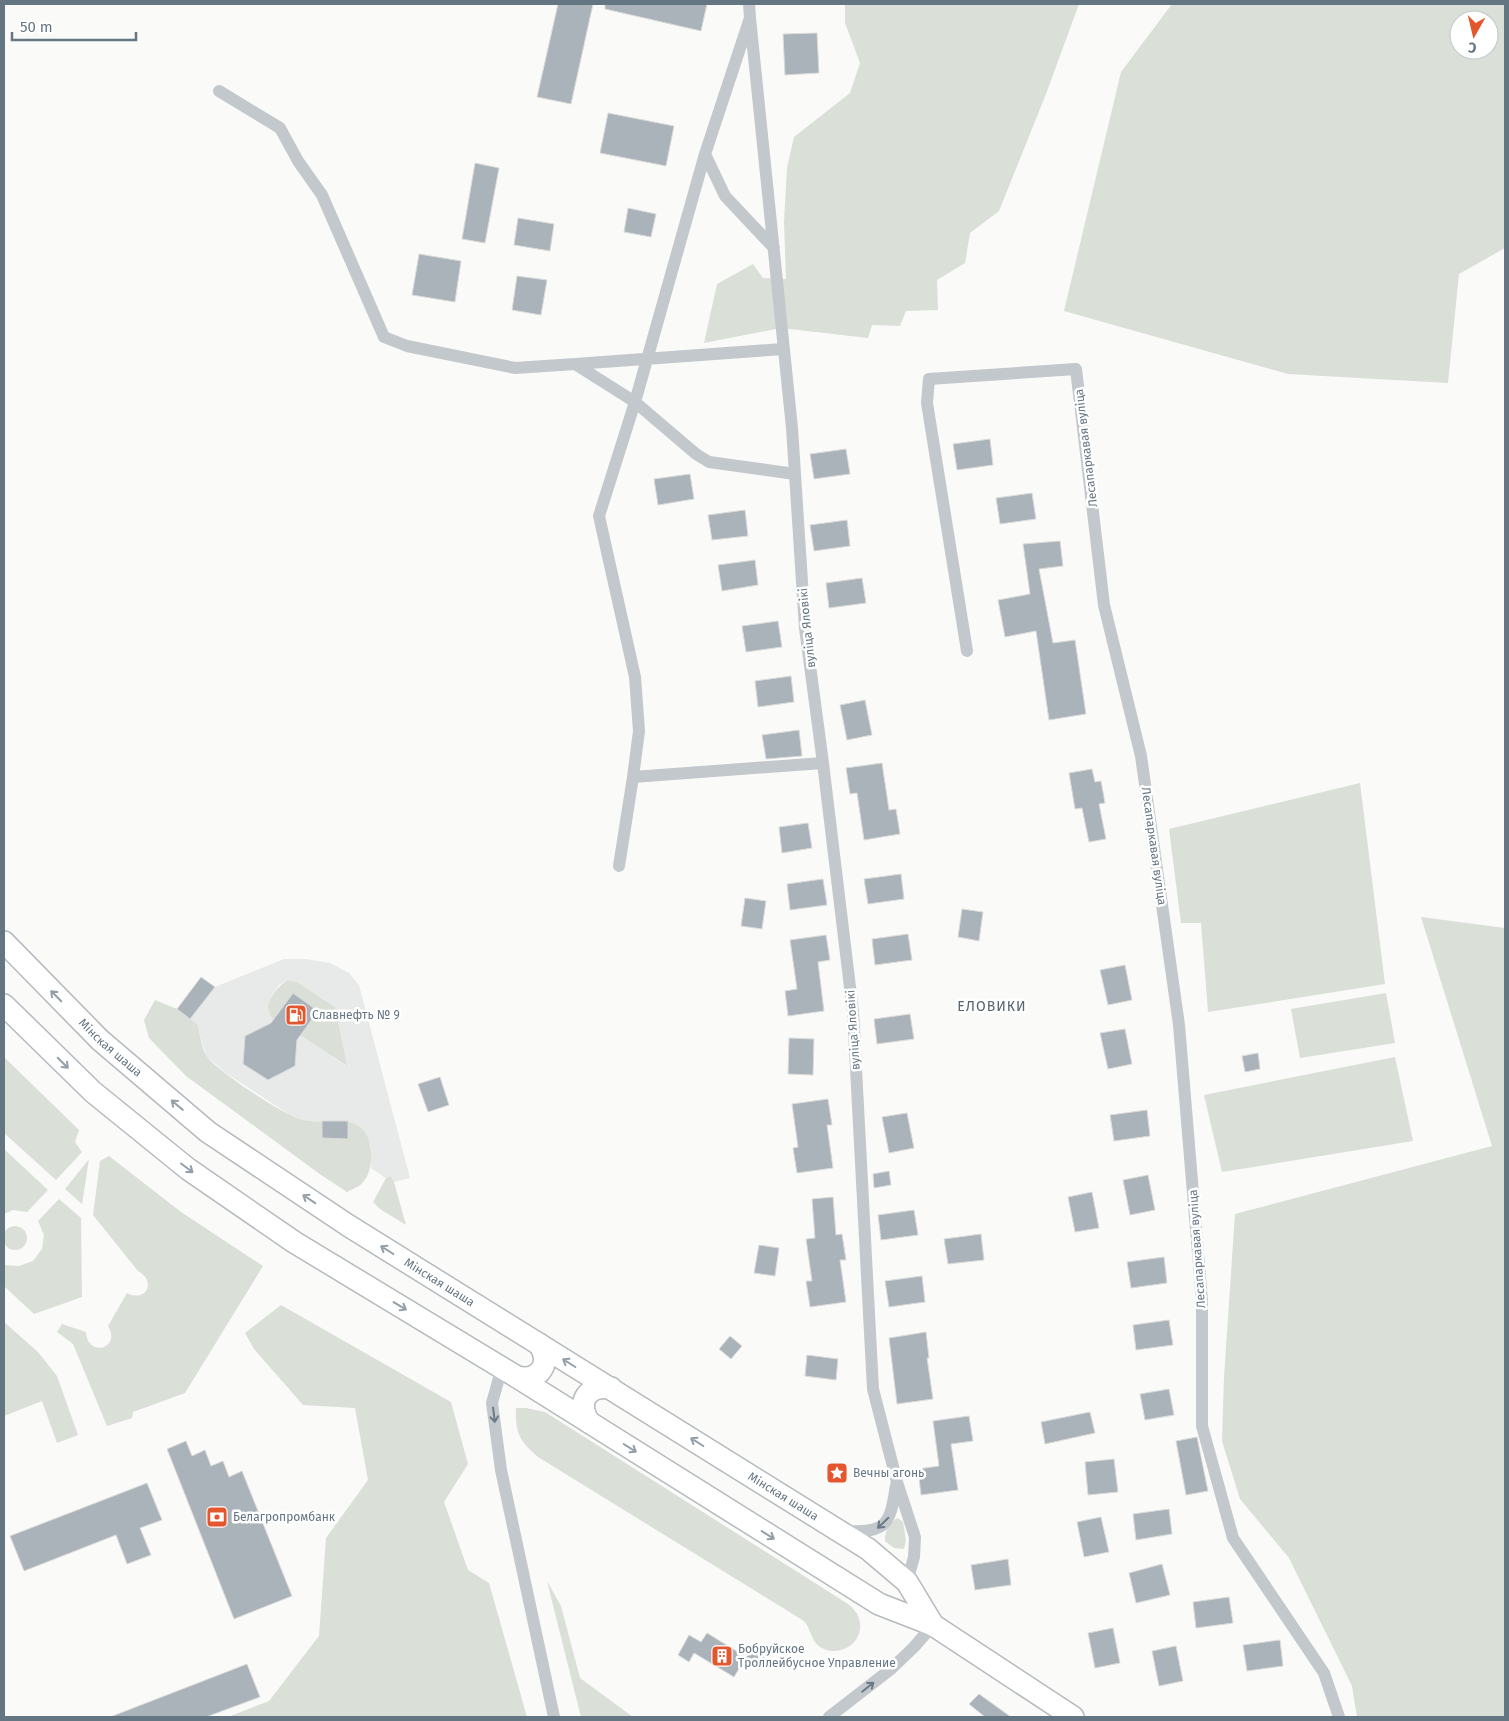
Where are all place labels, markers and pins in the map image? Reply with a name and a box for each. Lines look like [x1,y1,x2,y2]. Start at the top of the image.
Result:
fuel station icon: Славнефть № 9 [284,1003,308,1027]
place label: Славнефть № 9 [312,1008,400,1022]
place icon: Вечны агонь [825,1461,849,1485]
place label: Вечны агонь [853,1466,924,1480]
bank icon: Белагропромбанк [205,1505,229,1529]
place label: Белагропромбанк [233,1510,336,1524]
place label: Бобруйское Троллейбусное Управление [738,1642,896,1670]
building icon: Бобруйское Троллейбусное Управление [710,1644,734,1668]

